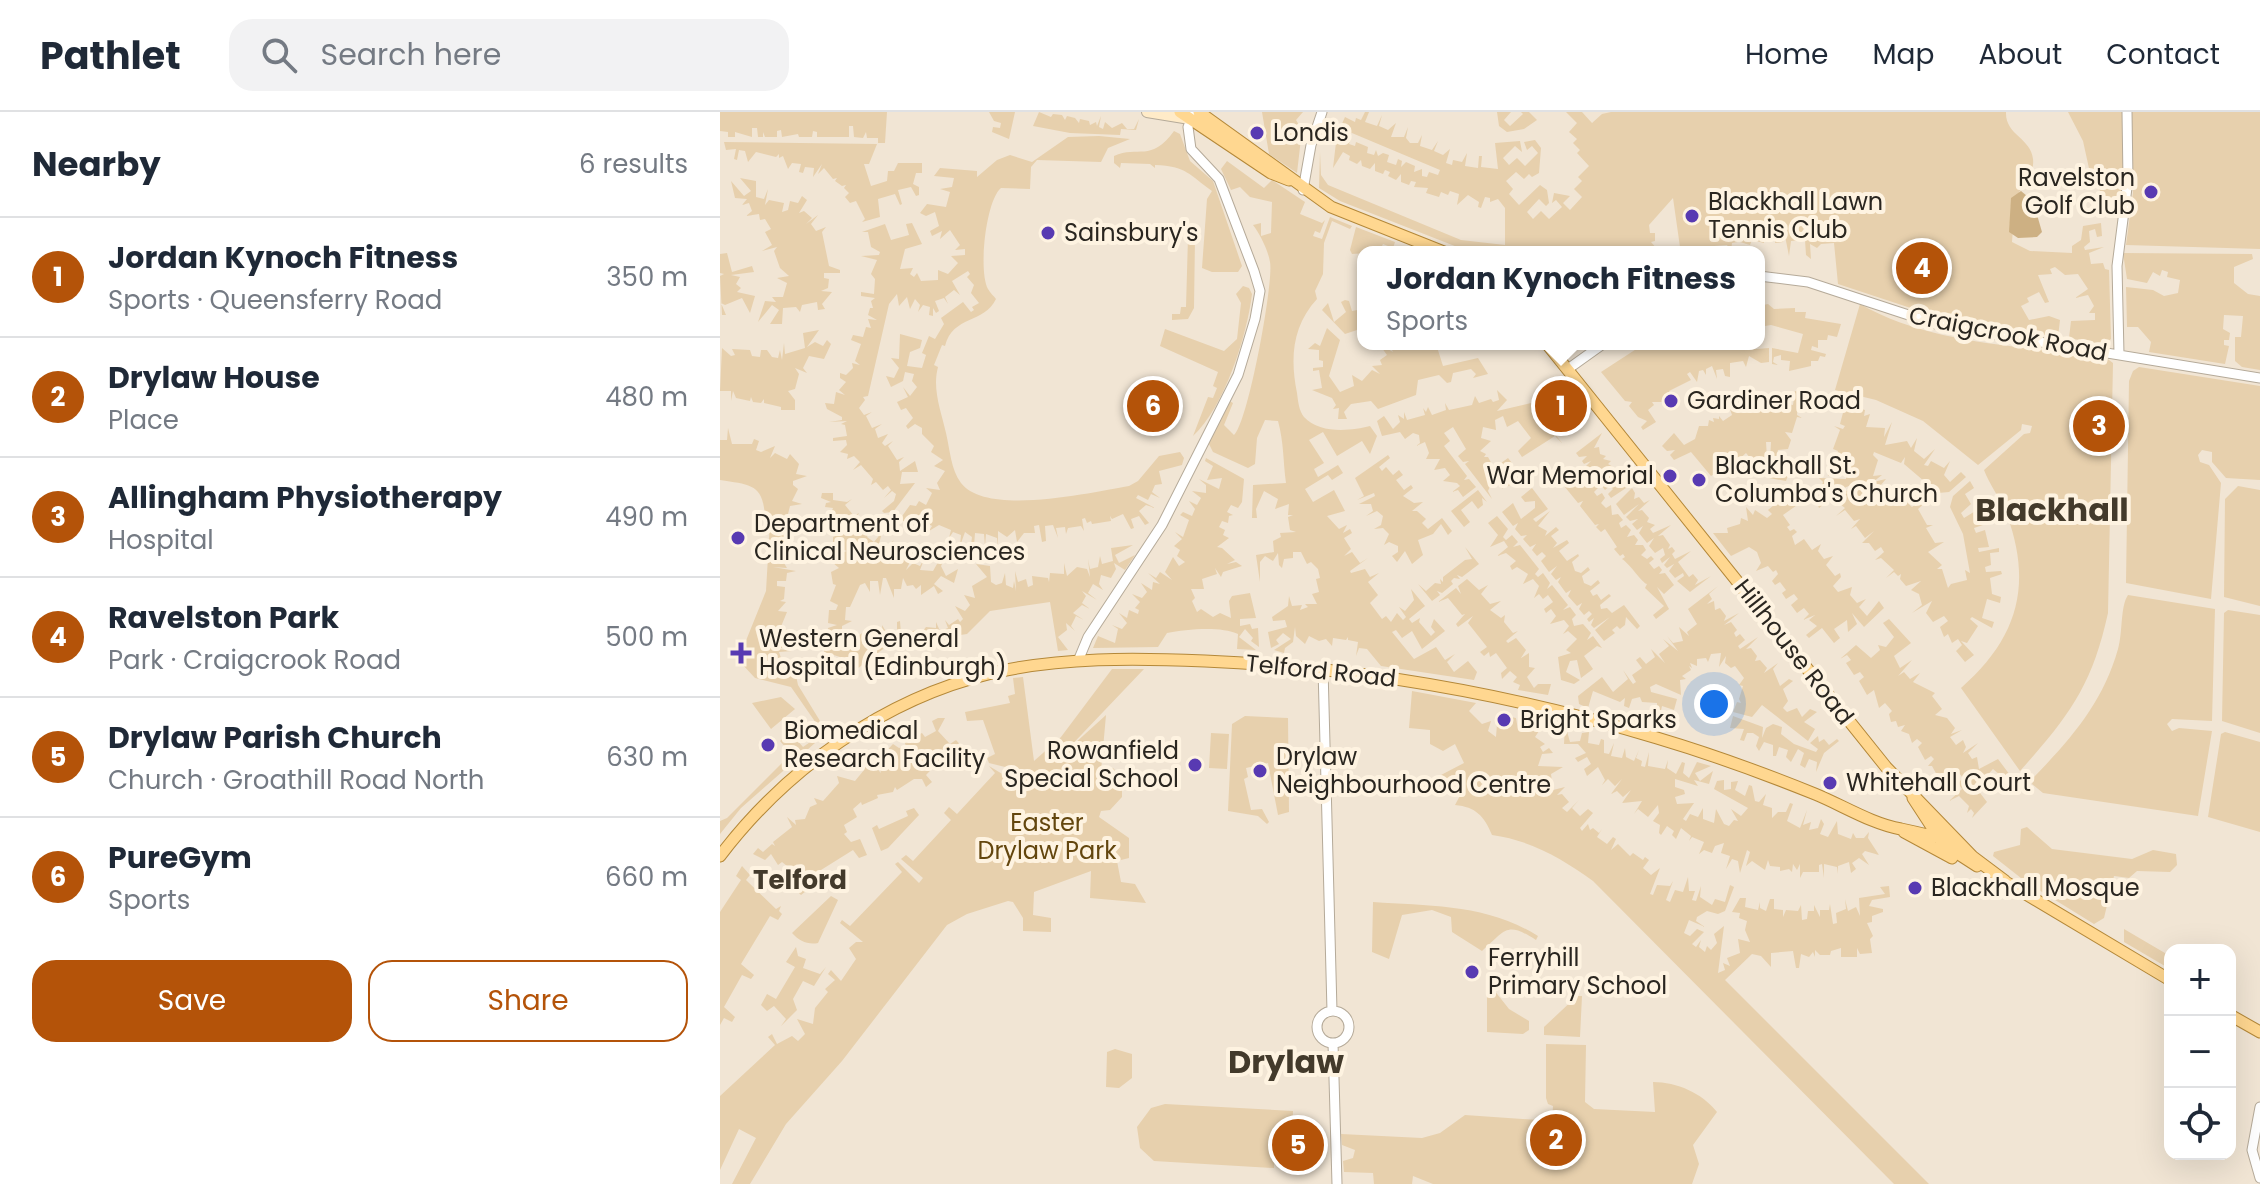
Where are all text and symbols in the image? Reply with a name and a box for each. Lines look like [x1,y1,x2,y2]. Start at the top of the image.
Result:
search box [229,19,789,91]
text: Pathlet [40,29,181,82]
icon: search [257,33,301,77]
text: Search here [321,33,501,76]
text: Home [1745,35,1828,74]
text: Map [1872,35,1934,74]
text: About [1978,35,2062,74]
text: Contact [2106,35,2220,74]
place label: Londis [1273,116,1349,149]
marker: Londis [1248,124,1266,142]
text: Nearby [32,140,161,188]
text: 6 results [579,146,688,182]
place label: Ravelston Golf Club [2018,161,2135,222]
marker: Ravelston Golf Club [2142,183,2160,201]
place label: Blackhall Lawn Tennis Club [1708,185,1883,246]
marker: Blackhall Lawn Tennis Club [1683,207,1701,225]
place label: Sainsbury's [1064,216,1199,249]
marker: Sainsbury's [1039,224,1057,242]
text: Jordan Kynoch Fitness [108,236,458,279]
pin: 4 [1896,238,1948,298]
popup [1357,246,1765,350]
text: Jordan Kynoch Fitness [1386,257,1736,300]
text: 1 [53,259,63,295]
text: 350 m [606,259,688,295]
text: Sports · Queensferry Road [108,282,442,318]
street label: Craigcrook Road [1906,298,2110,369]
text: Sports [1386,303,1468,339]
text: Drylaw House [108,356,320,399]
pin: 6 [1127,376,1179,436]
pin: 1 [1535,376,1587,436]
text: 2 [51,379,65,415]
text: 480 m [605,379,688,415]
place label: Gardiner Road [1687,384,1861,417]
marker: Gardiner Road [1662,392,1680,410]
pin: 3 [2073,396,2125,456]
text: Place [108,402,179,438]
place label: Blackhall St. Columba's Church [1715,449,1938,510]
place label: War Memorial [1486,459,1654,492]
marker: War Memorial [1661,467,1679,485]
marker: Blackhall St. Columba's Church [1690,471,1708,489]
text: Allingham Physiotherapy [108,476,502,519]
district label: Blackhall [1975,487,2129,532]
text: 3 [50,499,66,535]
text: 490 m [605,499,688,535]
place label: Department of Clinical Neurosciences [754,507,1025,568]
text: Hospital [108,522,214,558]
marker: Department of Clinical Neurosciences [729,529,747,547]
street label: Hillhouse Road [1727,572,1862,731]
text: Ravelston Park [108,596,339,639]
text: 4 [49,619,67,655]
text: 500 m [605,619,688,655]
place label: Western General Hospital (Edinburgh) [759,622,1007,683]
text: Park · Craigcrook Road [108,642,401,678]
marker: Western General Hospital (Edinburgh) [730,642,752,664]
street label: Telford Road [1244,646,1398,695]
your location [1694,684,1734,724]
place label: Bright Sparks [1520,703,1677,736]
marker: Bright Sparks [1495,711,1513,729]
place label: Biomedical Research Facility [784,714,986,775]
text: Drylaw Parish Church [108,716,442,759]
place label: Rowanfield Special School [1004,734,1179,795]
marker: Biomedical Research Facility [759,736,777,754]
text: 5 [50,739,66,775]
text: 630 m [606,739,688,775]
place label: Drylaw Neighbourhood Centre [1276,740,1551,801]
marker: Rowanfield Special School [1186,756,1204,774]
text: Church · Groathill Road North [108,762,485,798]
marker: Drylaw Neighbourhood Centre [1251,762,1269,780]
place label: Whitehall Court [1846,766,2031,799]
marker: Whitehall Court [1821,774,1839,792]
park label: Easter Drylaw Park [977,806,1117,867]
text: PureGym [108,836,252,879]
text: 6 [50,859,66,895]
text: 660 m [605,859,688,895]
district label: Telford [753,862,847,898]
place label: Blackhall Mosque [1931,871,2140,904]
marker: Blackhall Mosque [1906,879,1924,897]
text: Sports [108,882,190,918]
place label: Ferryhill Primary School [1488,941,1667,1002]
map controls [2164,944,2236,1160]
button: + [2164,944,2236,1016]
button: Save [32,960,352,1042]
button: Share [368,960,688,1042]
marker: Ferryhill Primary School [1463,963,1481,981]
button: − [2164,1016,2236,1088]
district label: Drylaw [1228,1039,1344,1084]
button: locate [2164,1088,2236,1160]
pin: 2 [1530,1110,1582,1170]
pin: 5 [1272,1115,1324,1175]

